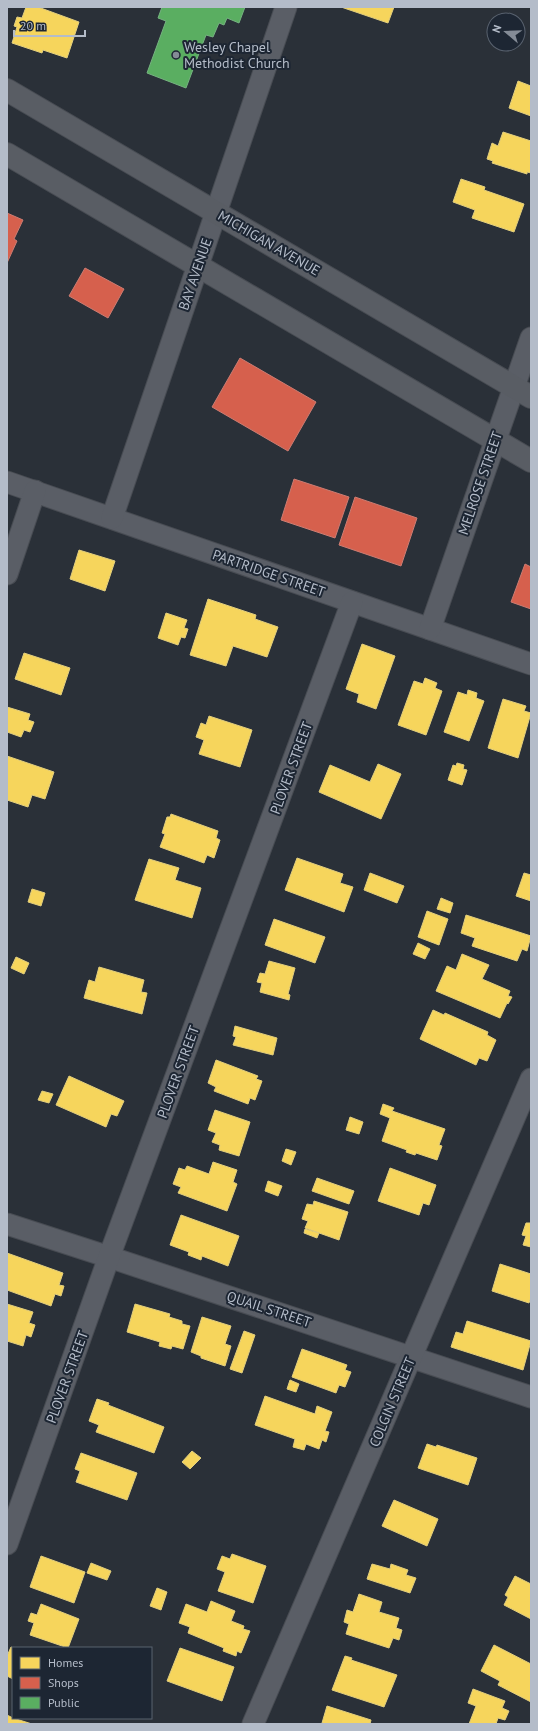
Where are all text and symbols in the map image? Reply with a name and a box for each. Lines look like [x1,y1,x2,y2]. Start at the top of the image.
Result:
scale bar [14,12,85,38]
north arrow [486,12,526,52]
text: 20 m [20,18,46,33]
text: N [489,23,504,34]
place label: Wesley Chapel Methodist Church [184,38,290,72]
marker: Wesley Chapel Methodist Church [171,50,181,60]
street label: MICHIGAN AVENUE [215,206,323,280]
street label: BAY AVENUE [174,235,216,313]
street label: MELROSE STREET [454,429,506,537]
street label: PARTRIDGE STREET [210,545,328,601]
street label: PLOVER STREET [266,719,316,817]
street label: PLOVER STREET [153,1023,203,1121]
street label: QUAIL STREET [225,1287,314,1331]
street label: PLOVER STREET [42,1328,92,1426]
street label: COLGIN STREET [365,1354,419,1450]
legend [12,1647,152,1719]
text: Homes [48,1655,83,1670]
text: Shops [48,1675,79,1690]
text: Public [48,1695,80,1710]

